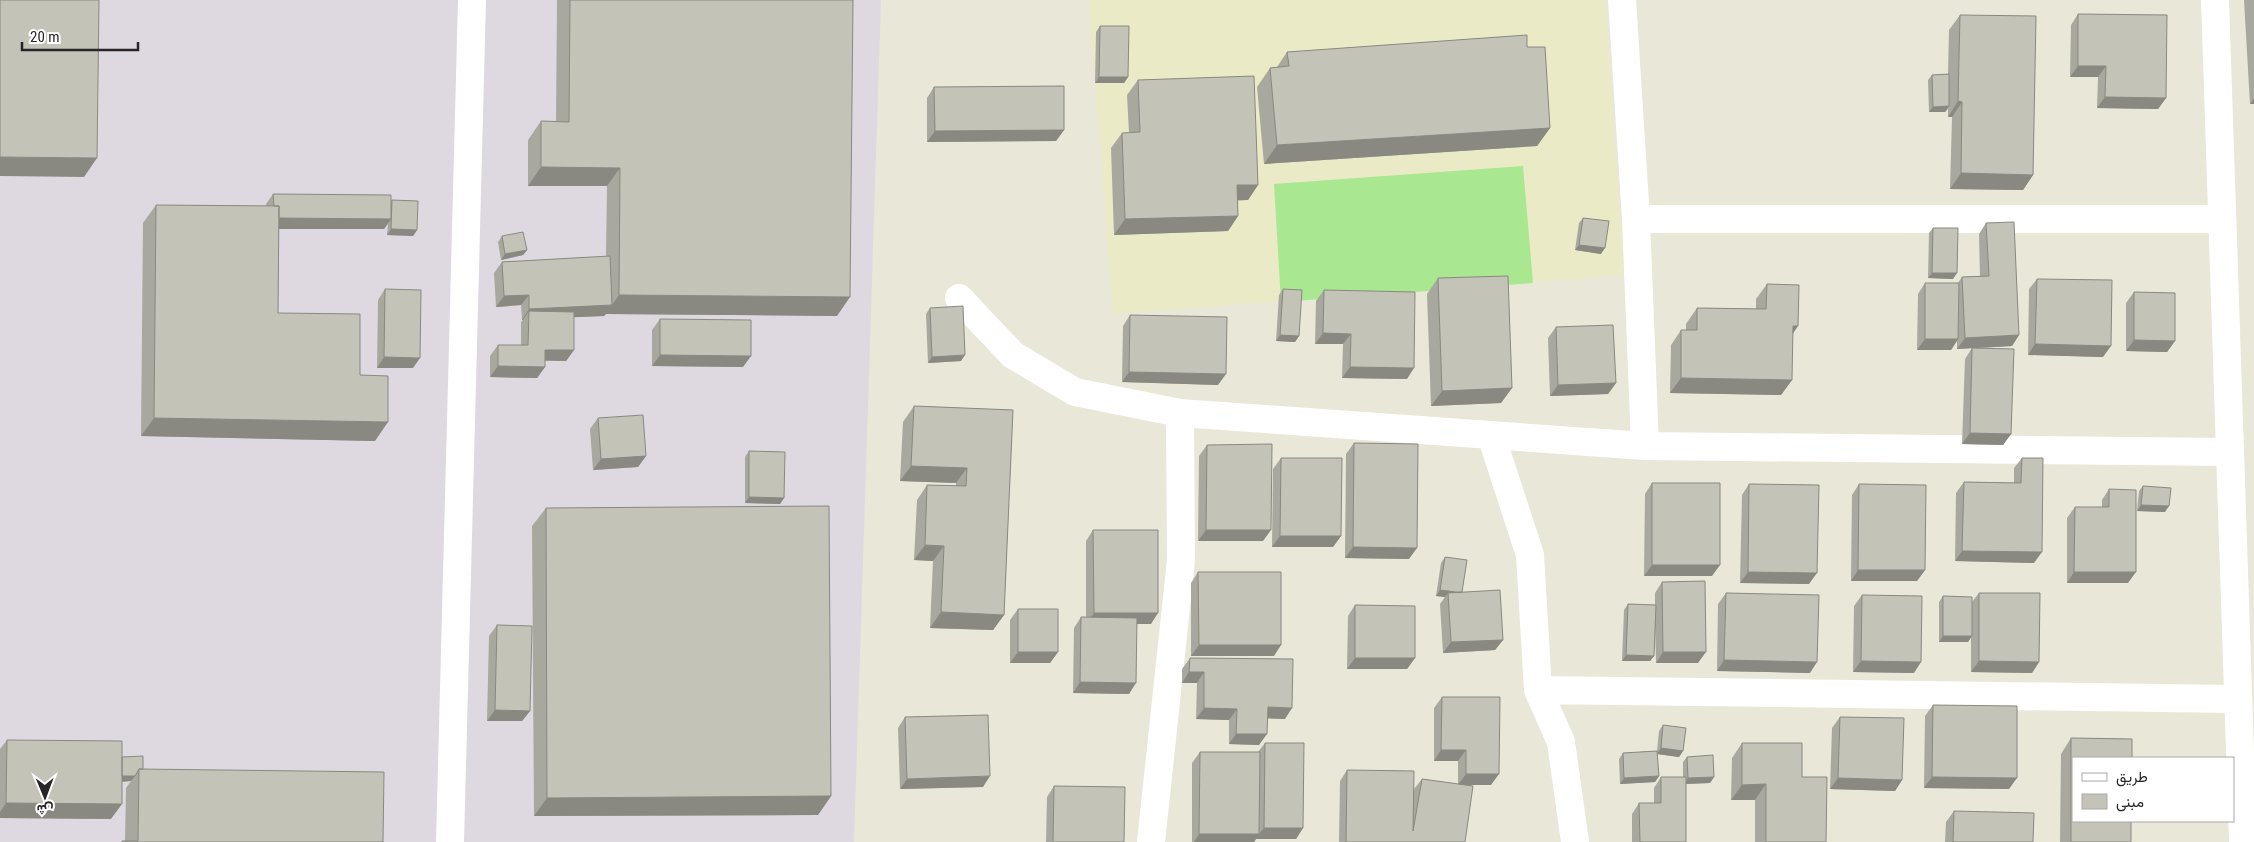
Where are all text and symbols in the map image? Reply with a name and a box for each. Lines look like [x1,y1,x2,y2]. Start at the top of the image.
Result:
scale bar [22,20,139,52]
text: 20 m [30,28,60,46]
legend [2072,757,2234,822]
text: طريق [2116,768,2148,787]
north arrow [20,772,70,822]
text: مبنى [2116,793,2144,812]
text: ش [36,801,54,818]

